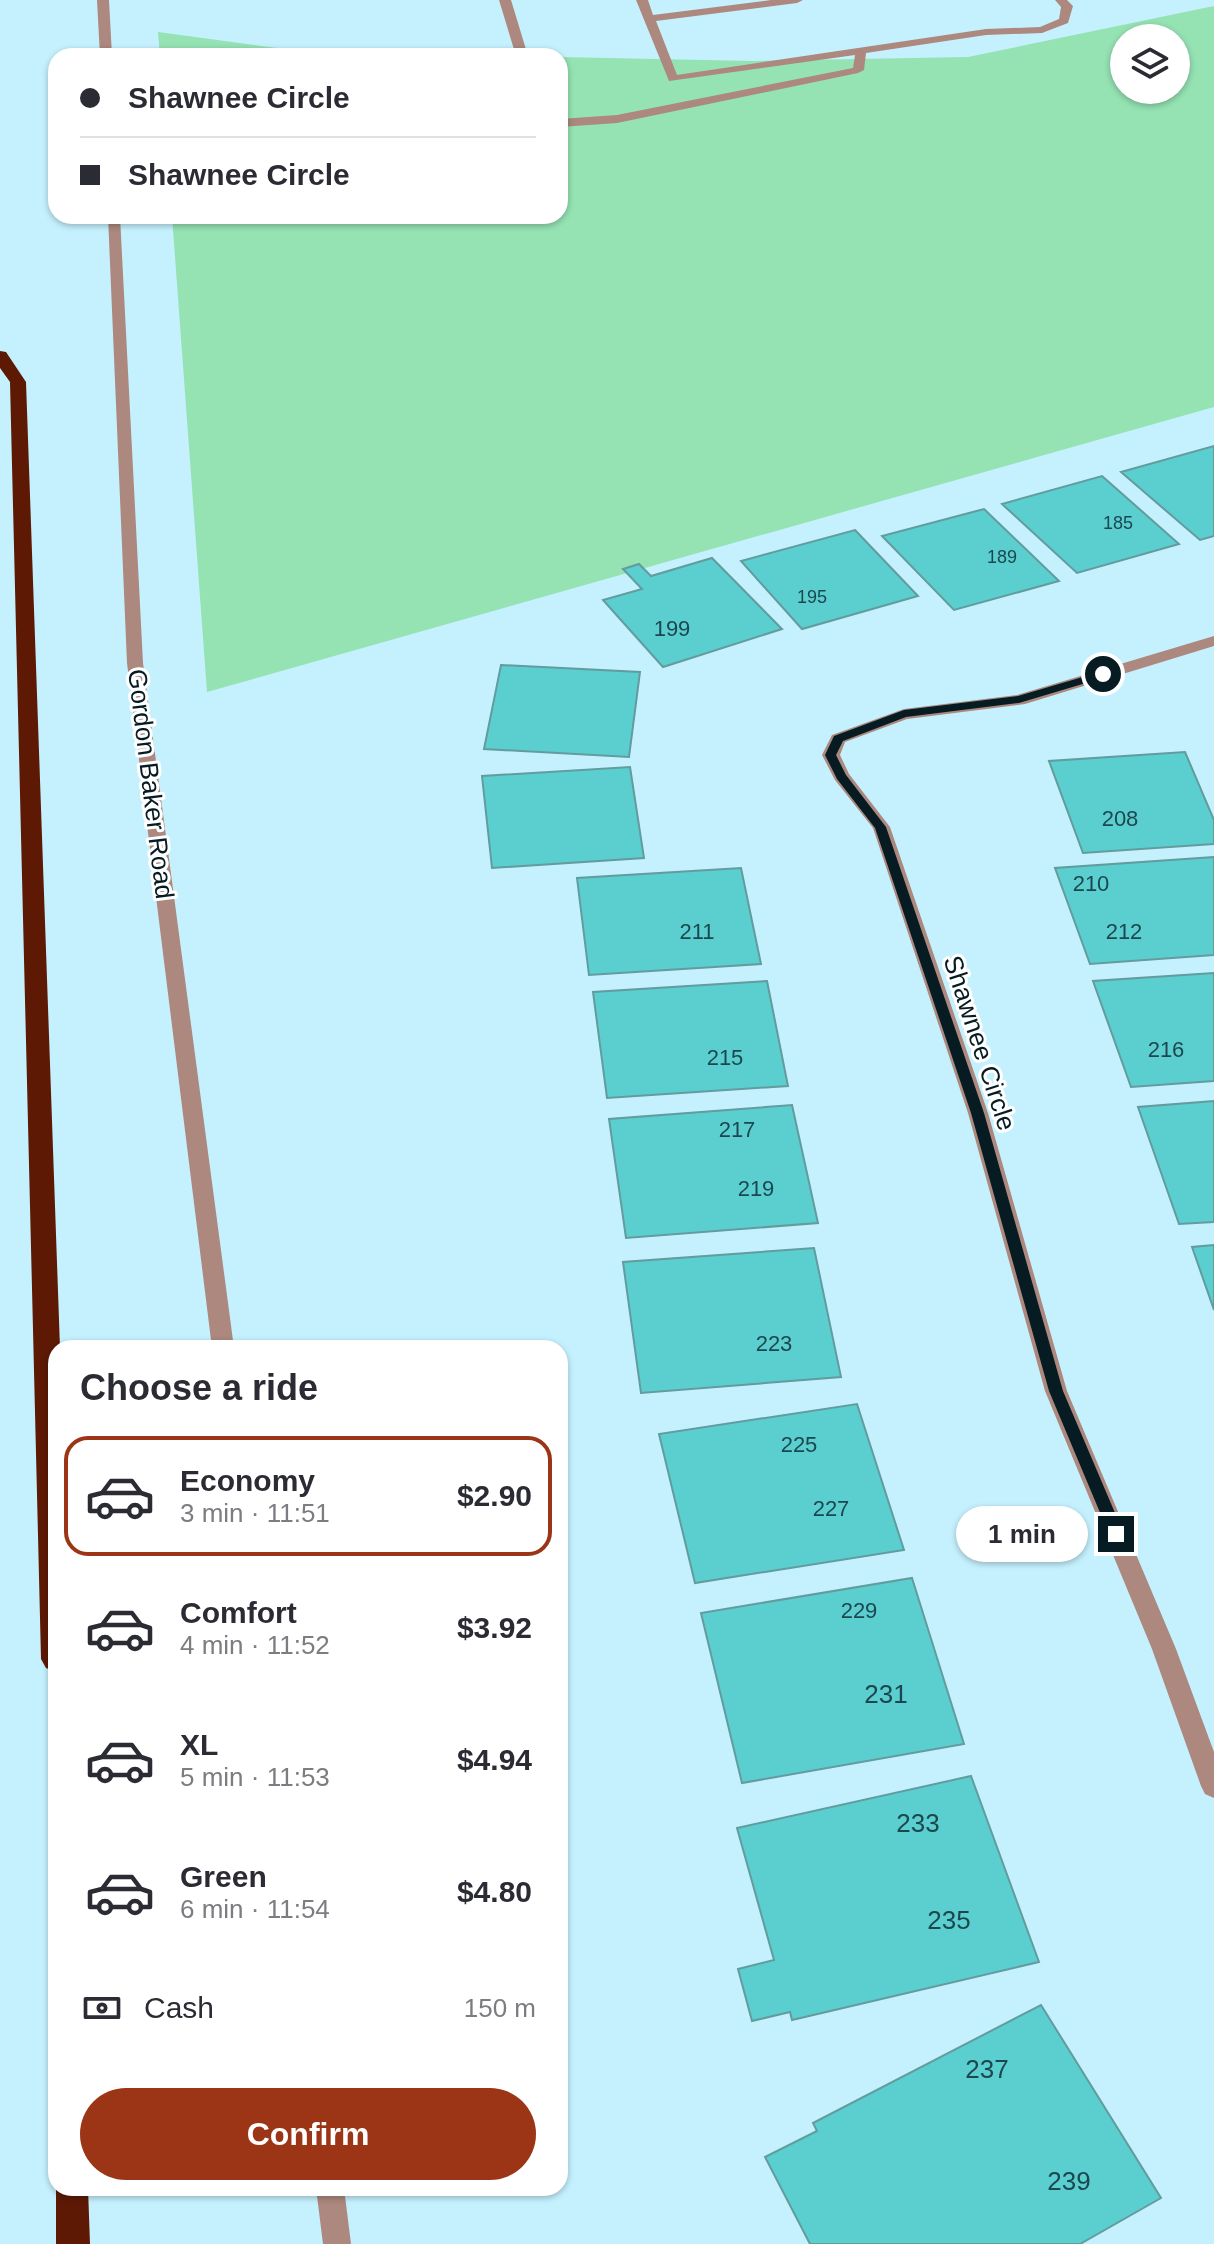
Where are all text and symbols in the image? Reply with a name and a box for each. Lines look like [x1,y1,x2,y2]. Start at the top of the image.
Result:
map controls [1110,24,1190,104]
button: layers [1110,24,1190,104]
text: Shawnee Circle [128,81,350,114]
text: Shawnee Circle [128,158,350,191]
house number: 185 [1103,513,1133,533]
house number: 189 [987,547,1017,567]
house number: 195 [797,587,827,607]
house number: 199 [654,616,690,641]
route start [1085,656,1121,692]
street label: Gordon Baker Road [122,667,180,901]
house number: 208 [1102,806,1138,831]
house number: 210 [1073,871,1109,896]
house number: 211 [679,919,715,944]
house number: 212 [1106,919,1142,944]
street label: Shawnee Circle [938,952,1022,1134]
house number: 216 [1148,1037,1184,1062]
house number: 215 [707,1045,743,1070]
house number: 217 [719,1117,755,1142]
house number: 219 [738,1176,774,1201]
house number: 223 [756,1331,792,1356]
text: Choose a ride [80,1367,318,1408]
house number: 225 [781,1432,817,1457]
icon: car [84,1460,156,1532]
text: Economy [180,1464,315,1497]
text: $2.90 [457,1479,532,1512]
house number: 227 [813,1496,849,1521]
text: 3 min · 11:51 [180,1498,330,1528]
callout: 1 min [956,1506,1088,1562]
route end [1098,1516,1134,1552]
text: 1 min [988,1519,1056,1549]
icon: car [84,1592,156,1664]
text: Comfort [180,1596,297,1629]
house number: 229 [841,1598,877,1623]
text: $3.92 [457,1611,532,1644]
text: 4 min · 11:52 [180,1630,330,1660]
house number: 231 [864,1679,908,1709]
icon: car [84,1724,156,1796]
text: XL [180,1728,218,1761]
text: $4.94 [457,1743,532,1776]
text: 5 min · 11:53 [180,1762,330,1792]
house number: 233 [896,1808,940,1838]
icon: car [84,1856,156,1928]
text: Green [180,1860,267,1893]
text: $4.80 [457,1875,532,1908]
text: 6 min · 11:54 [180,1894,330,1924]
house number: 235 [927,1905,971,1935]
icon: cash [80,1986,124,2030]
text: Cash [144,1991,214,2024]
text: 150 m [464,1993,536,2023]
house number: 237 [965,2054,1009,2084]
button: Confirm [80,2088,536,2180]
house number: 239 [1047,2166,1091,2196]

